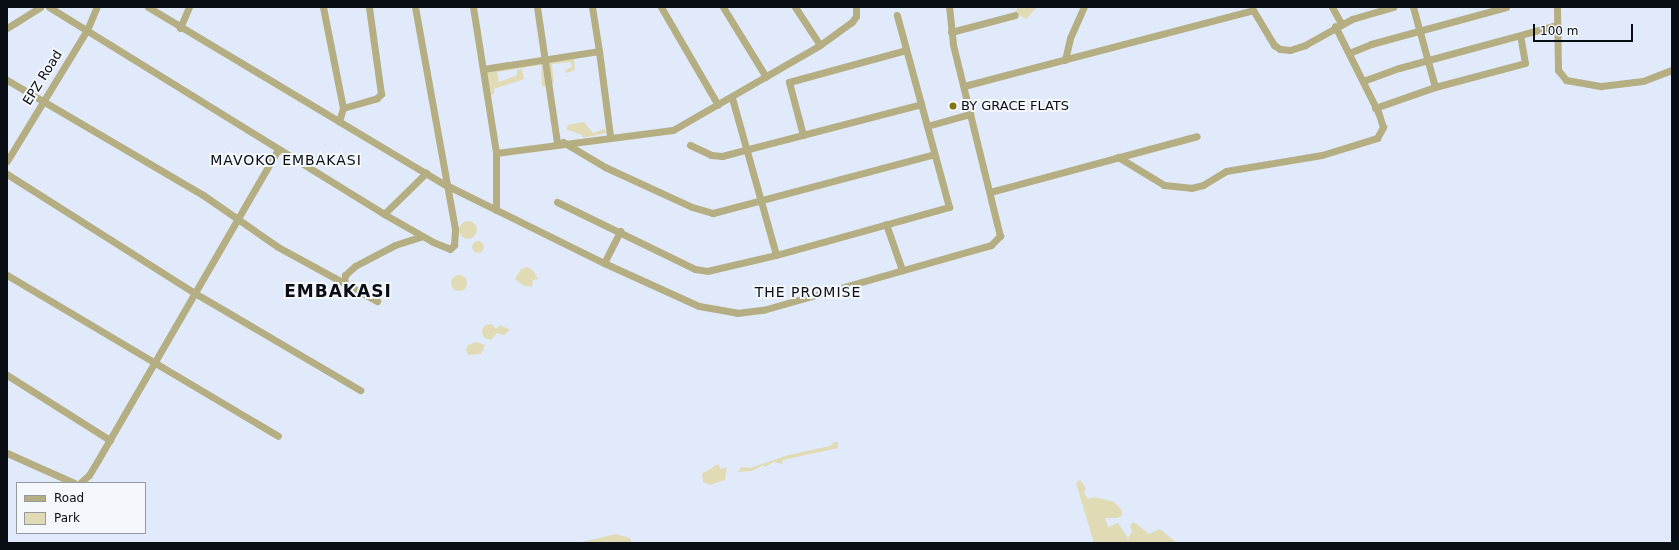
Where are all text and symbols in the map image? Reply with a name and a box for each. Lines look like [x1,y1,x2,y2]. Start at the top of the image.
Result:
scale bar [1535,16,1635,42]
text: 100 m [1540,24,1578,38]
street label: EPZ Road [20,48,66,108]
place label: BY GRACE FLATS [961,98,1069,114]
marker: BY GRACE FLATS [948,101,958,111]
district label: MAVOKO EMBAKASI [210,152,362,168]
district label: EMBAKASI [284,282,392,302]
district label: THE PROMISE [755,284,861,300]
legend [16,482,146,534]
text: Road [54,491,84,505]
text: Park [54,511,80,525]

